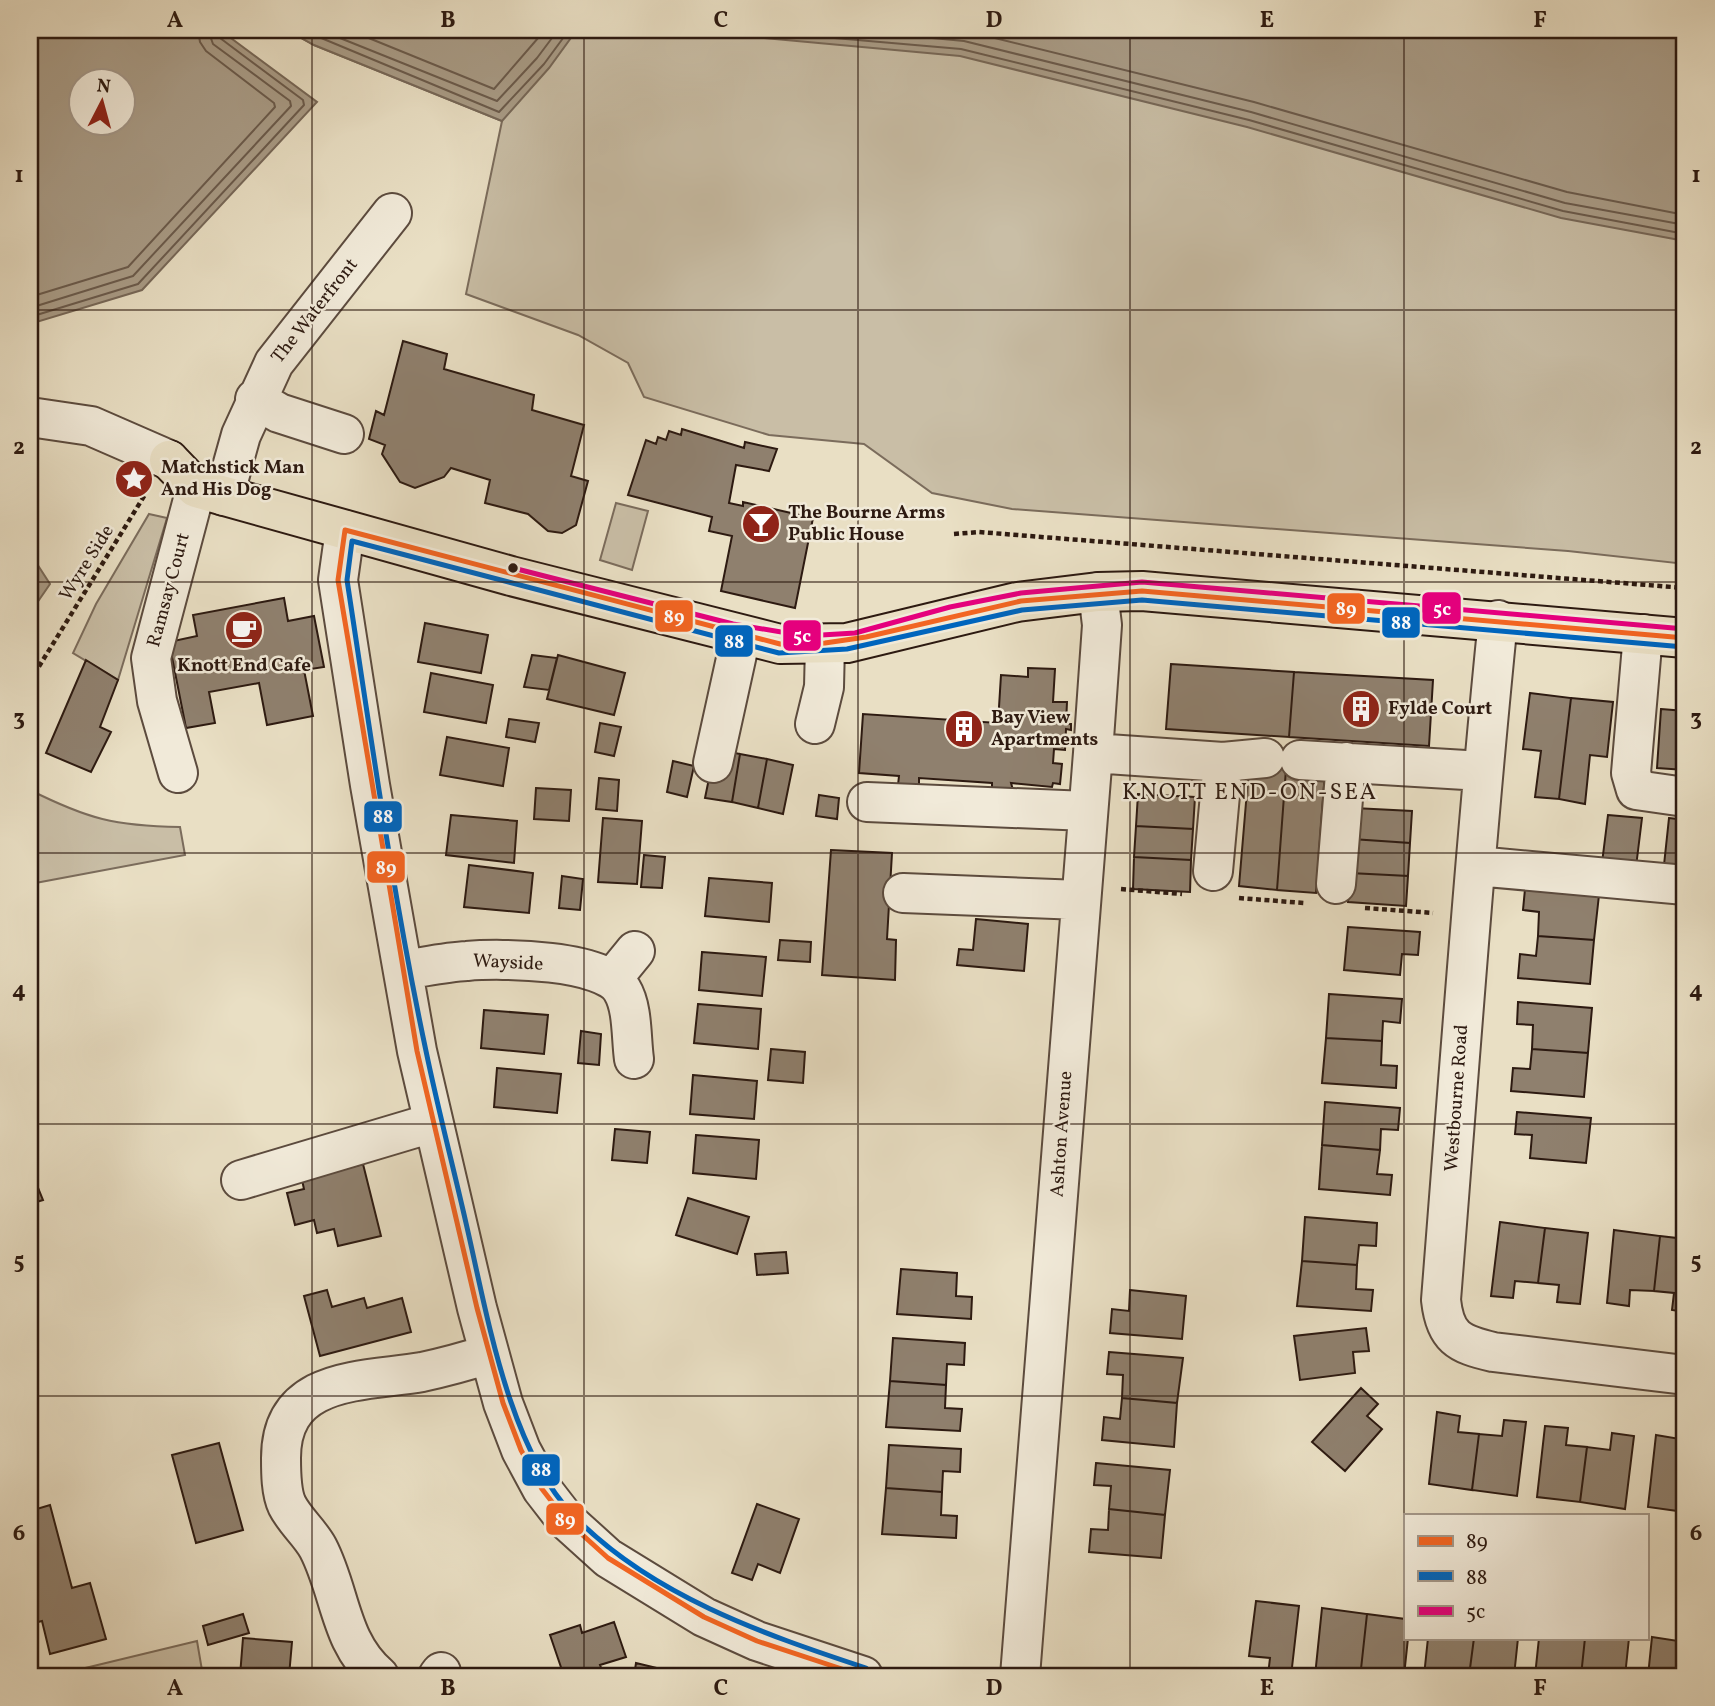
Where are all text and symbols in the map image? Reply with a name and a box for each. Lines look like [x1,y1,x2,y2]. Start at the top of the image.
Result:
text: A [167,5,183,37]
text: B [440,5,456,37]
text: C [714,5,728,37]
text: D [986,5,1003,37]
text: E [1260,5,1274,37]
text: F [1533,5,1547,37]
north arrow [66,66,136,136]
text: N [95,73,112,101]
text: 1 [14,160,24,192]
text: 1 [1691,160,1701,192]
street label: The Waterfront [266,253,365,369]
text: 2 [13,432,25,464]
text: 2 [1690,432,1702,464]
place label: Matchstick Man And His Dog [161,455,305,503]
place icon: Matchstick Man And His Dog [113,458,155,500]
place label: The Bourne Arms Public House [788,500,945,548]
bar icon: The Bourne Arms Public House [740,503,782,545]
street label: Wyre Side [53,520,121,606]
street label: Ramsay Court [141,529,197,650]
unlabelled marker [506,561,520,575]
line badge: 5c [1421,591,1462,625]
line badge: 89 [1326,592,1366,625]
text: 89 [1336,597,1356,623]
text: 5c [1433,597,1451,623]
line badge: 89 [654,599,694,633]
text: 89 [664,605,684,631]
line badge: 88 [1381,606,1421,639]
cafe icon: Knott End Cafe [223,609,265,651]
text: 88 [1391,611,1411,637]
line badge: 5c [782,619,822,652]
line badge: 88 [714,624,754,658]
text: 5c [793,624,811,650]
text: 88 [724,630,744,656]
place label: Knott End Cafe [177,653,311,679]
building icon: Fylde Court [1340,688,1382,730]
place label: Fylde Court [1388,696,1492,722]
text: 3 [13,703,25,735]
text: 3 [1690,703,1702,735]
place label: Bay View Apartments [991,705,1099,753]
building icon: Bay View Apartments [943,708,985,750]
district label: KNOTT END-ON-SEA [1122,777,1378,809]
line badge: 88 [363,800,403,833]
text: 88 [373,805,393,831]
line badge: 89 [366,850,406,884]
text: 89 [376,856,396,882]
street label: Wayside [472,948,544,978]
text: 4 [12,975,26,1007]
text: 4 [1689,975,1703,1007]
street label: Westbourne Road [1439,1023,1475,1173]
street label: Ashton Avenue [1045,1070,1079,1198]
text: 5 [13,1246,25,1278]
text: 5 [1690,1246,1702,1278]
line badge: 88 [521,1453,561,1487]
text: 88 [531,1458,551,1484]
line badge: 89 [545,1502,585,1536]
text: 89 [555,1508,575,1534]
legend [1404,1514,1648,1640]
text: 6 [13,1518,25,1550]
text: 6 [1690,1518,1702,1550]
text: 89 [1466,1528,1488,1557]
text: 88 [1466,1564,1487,1593]
text: 5c [1466,1598,1486,1627]
text: A [167,1673,183,1705]
text: B [440,1673,456,1705]
text: C [714,1673,728,1705]
text: D [986,1673,1003,1705]
text: E [1260,1673,1274,1705]
text: F [1533,1673,1547,1705]

